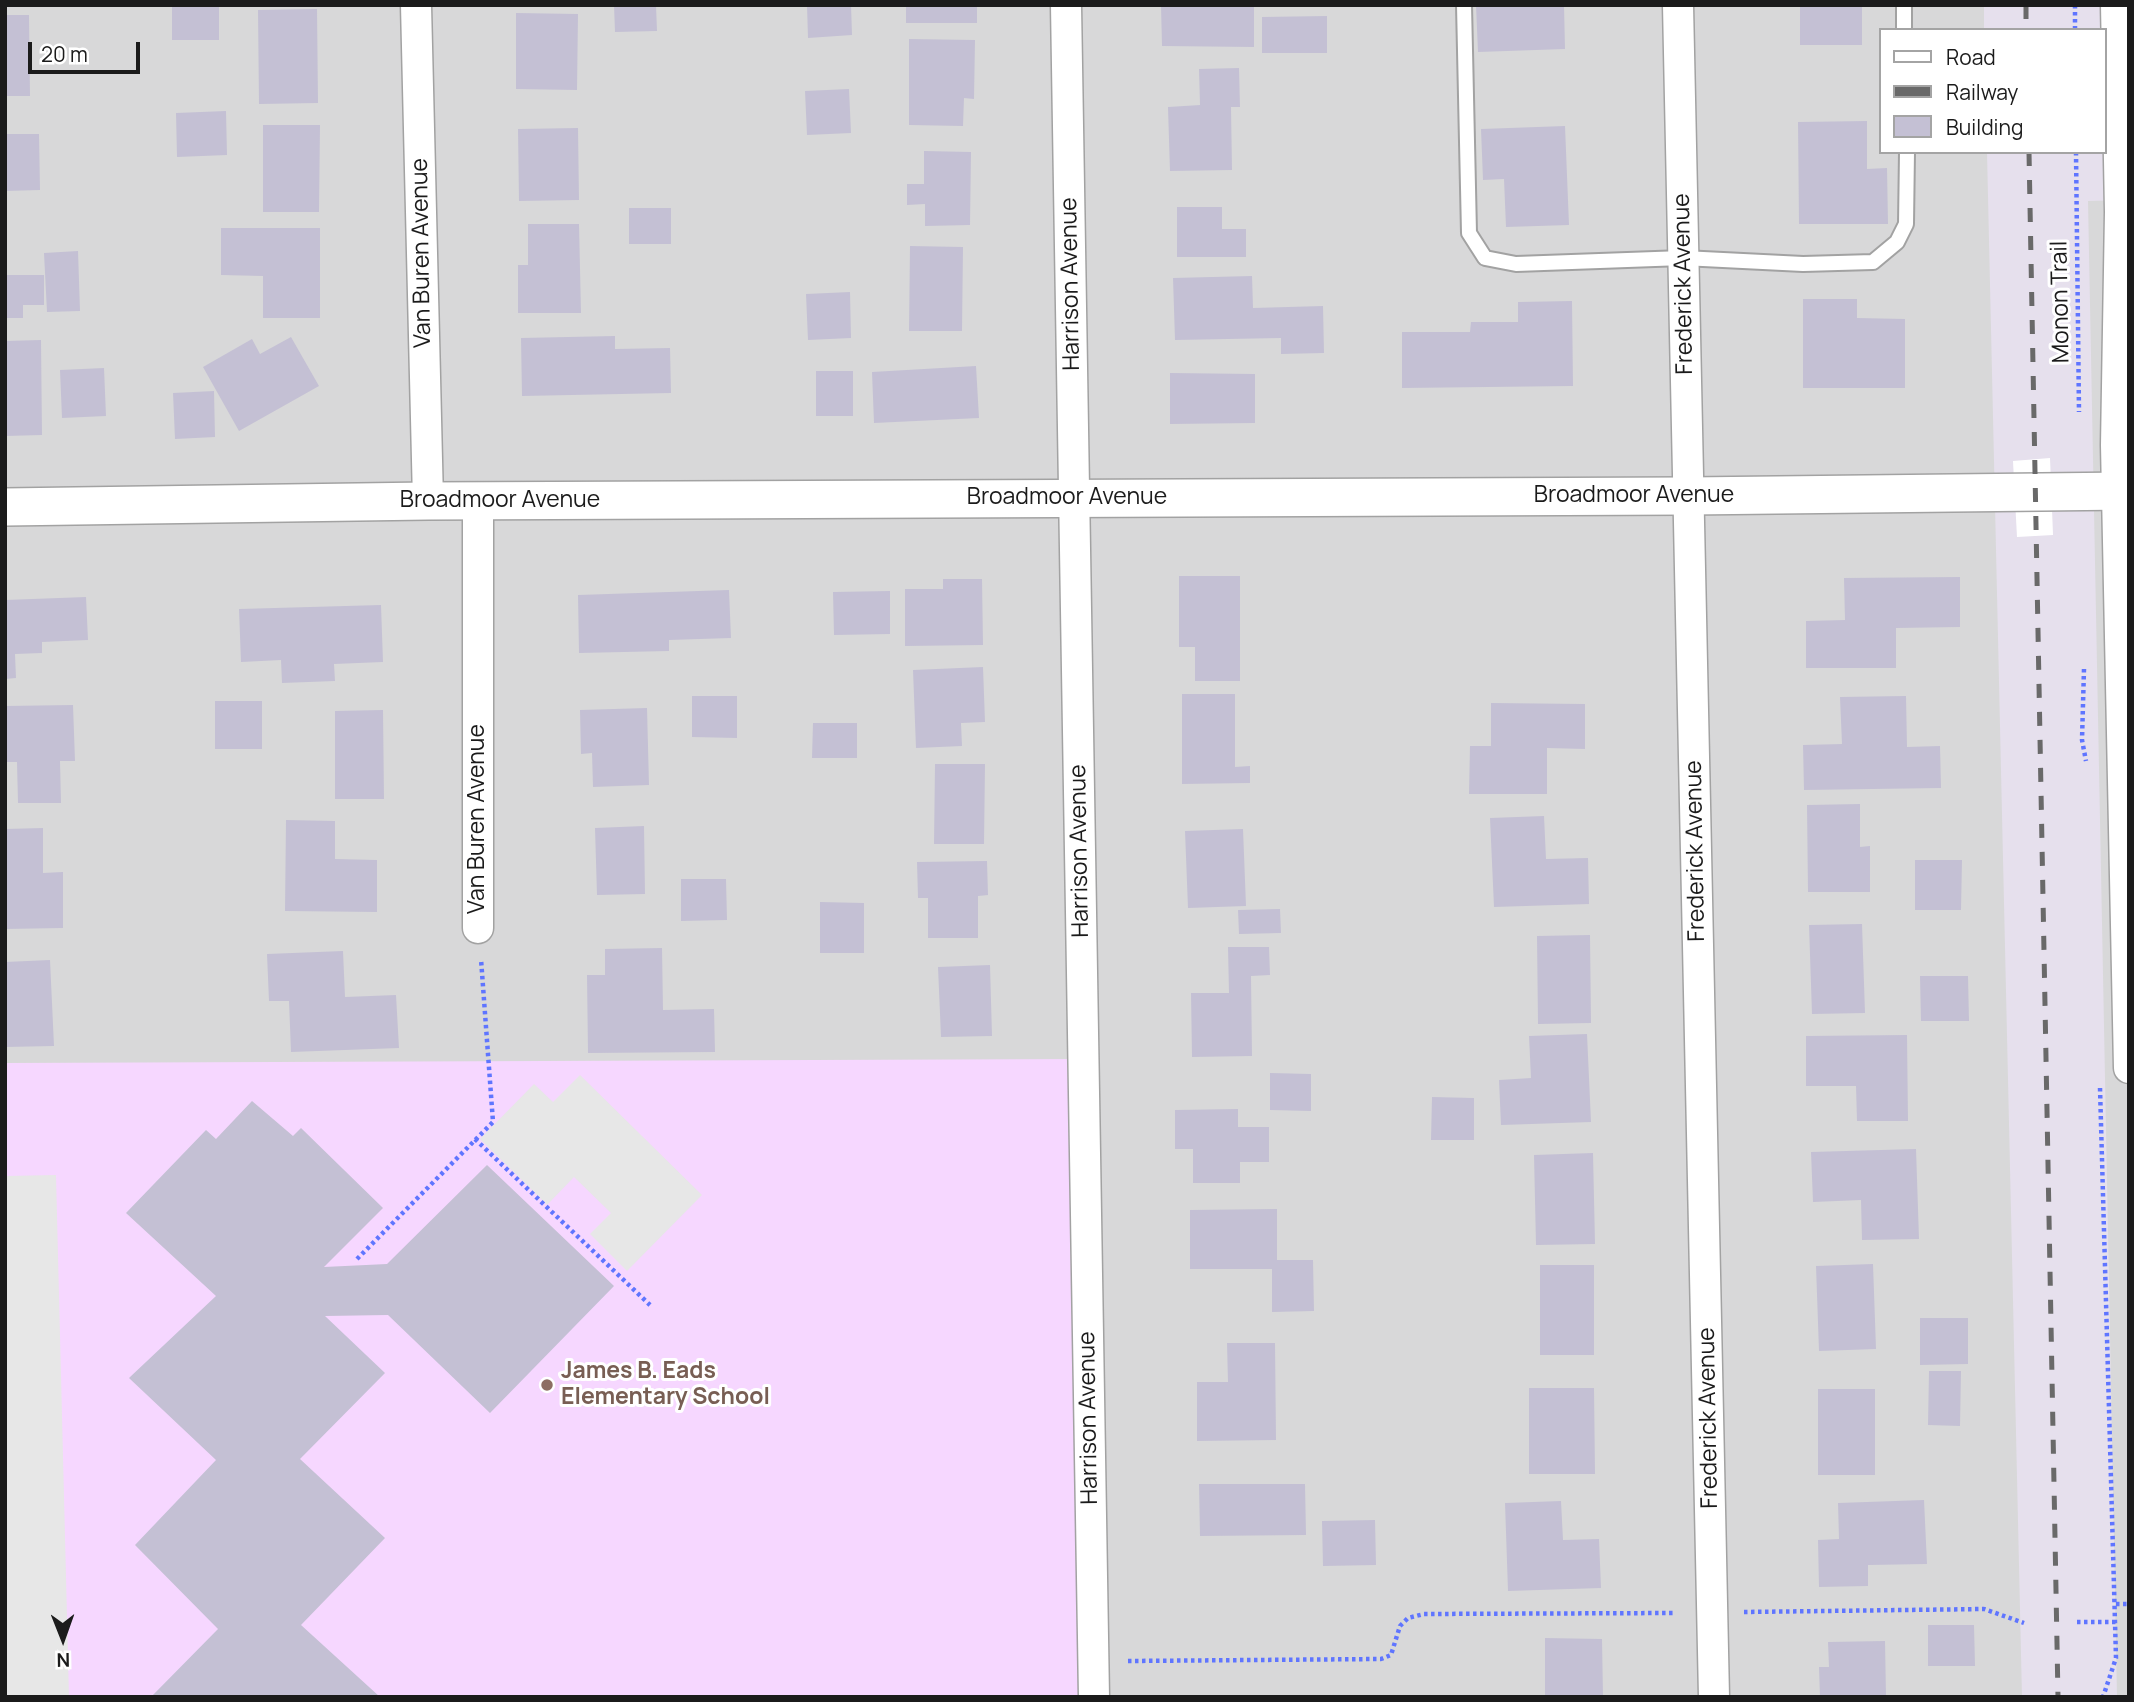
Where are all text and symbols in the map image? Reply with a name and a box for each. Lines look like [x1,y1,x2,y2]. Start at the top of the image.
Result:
scale bar [32,28,144,72]
legend [1878,28,2106,154]
text: 20 m [41,40,88,68]
text: Road [1946,43,1996,71]
text: Railway [1946,78,2018,106]
text: Building [1946,113,2023,141]
street label: Van Buren Avenue [407,158,437,348]
street label: Frederick Avenue [1669,193,1699,375]
street label: Harrison Avenue [1056,197,1086,371]
street label: Monon Trail [2046,241,2076,363]
street label: Broadmoor Avenue [1534,482,1734,510]
street label: Broadmoor Avenue [967,484,1167,512]
street label: Broadmoor Avenue [400,487,600,515]
street label: Van Buren Avenue [464,724,492,914]
street label: Frederick Avenue [1681,760,1711,942]
street label: Harrison Avenue [1065,764,1095,938]
street label: Frederick Avenue [1694,1327,1724,1509]
street label: Harrison Avenue [1074,1331,1104,1505]
place label: James B. Eads Elementary School [561,1358,770,1412]
marker: James B. Eads Elementary School [539,1377,555,1393]
north arrow [28,1604,98,1674]
text: N [56,1647,70,1673]

